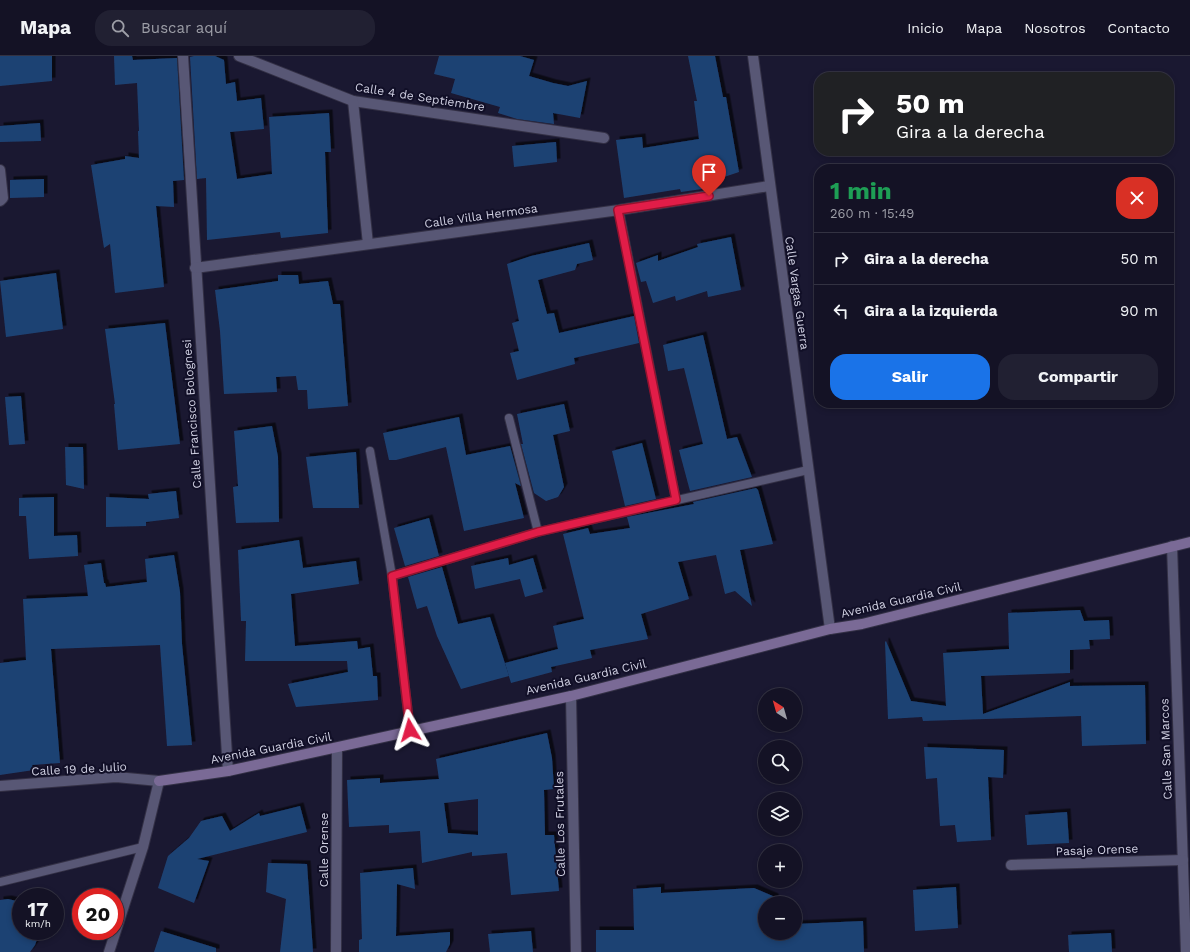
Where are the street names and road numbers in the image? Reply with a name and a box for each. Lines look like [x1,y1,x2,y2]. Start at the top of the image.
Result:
street label: Calle 4 de Septiembre [354,80,486,114]
street label: Calle Villa Hermosa [423,201,539,231]
street label: Calle Vargas Guerra [782,235,812,351]
street label: Calle Francisco Bolognesi [180,339,204,489]
street label: Avenida Guardia Civil [840,579,963,621]
street label: Avenida Guardia Civil [525,656,648,698]
street label: Calle San Marcos [1157,698,1175,800]
street label: Avenida Guardia Civil [209,729,333,767]
street label: Calle 19 de Julio [31,760,127,778]
street label: Calle Los Frutales [552,771,568,877]
street label: Calle Orense [317,813,331,887]
street label: Pasaje Orense [1055,842,1139,858]

